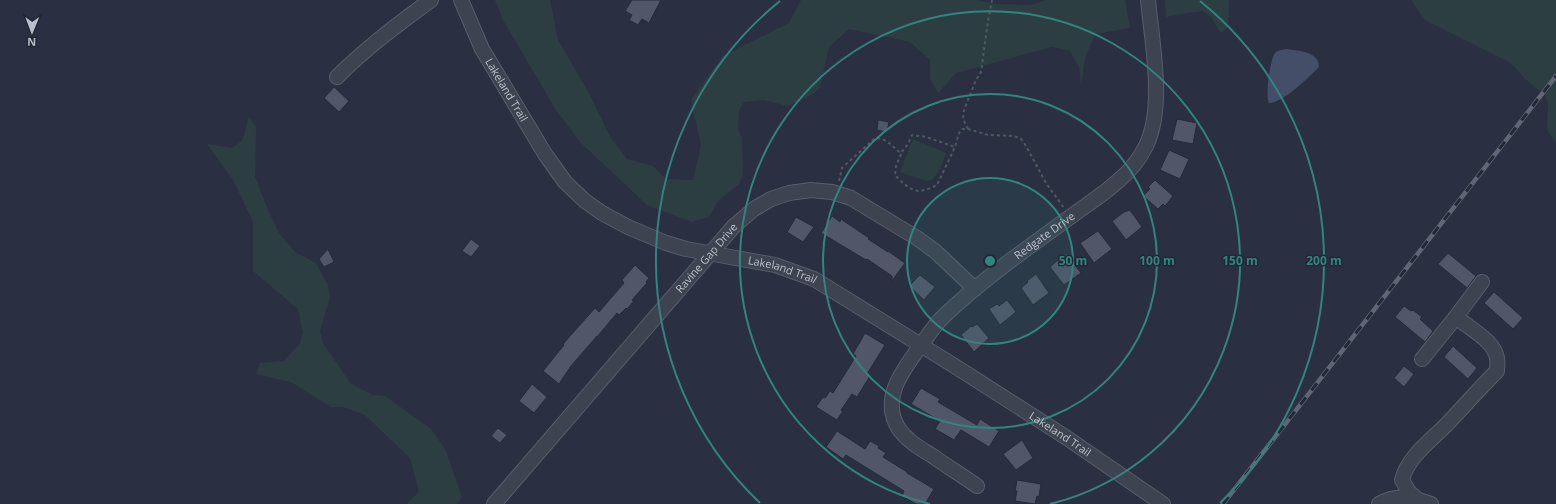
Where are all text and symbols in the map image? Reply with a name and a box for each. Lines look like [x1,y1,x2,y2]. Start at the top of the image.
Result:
north arrow [12,12,52,52]
text: N [27,35,36,50]
street label: Lakeland Trail [482,55,532,124]
street label: Redgate Drive [1011,208,1078,262]
street label: Ravine Gap Drive [672,220,740,296]
street label: Lakeland Trail [747,252,820,286]
text: 50 m [1059,252,1087,269]
text: 100 m [1139,252,1175,269]
text: 150 m [1222,252,1258,269]
text: 200 m [1306,252,1342,269]
centre of rings [983,254,997,268]
street label: Lakeland Trail [1027,408,1094,460]

